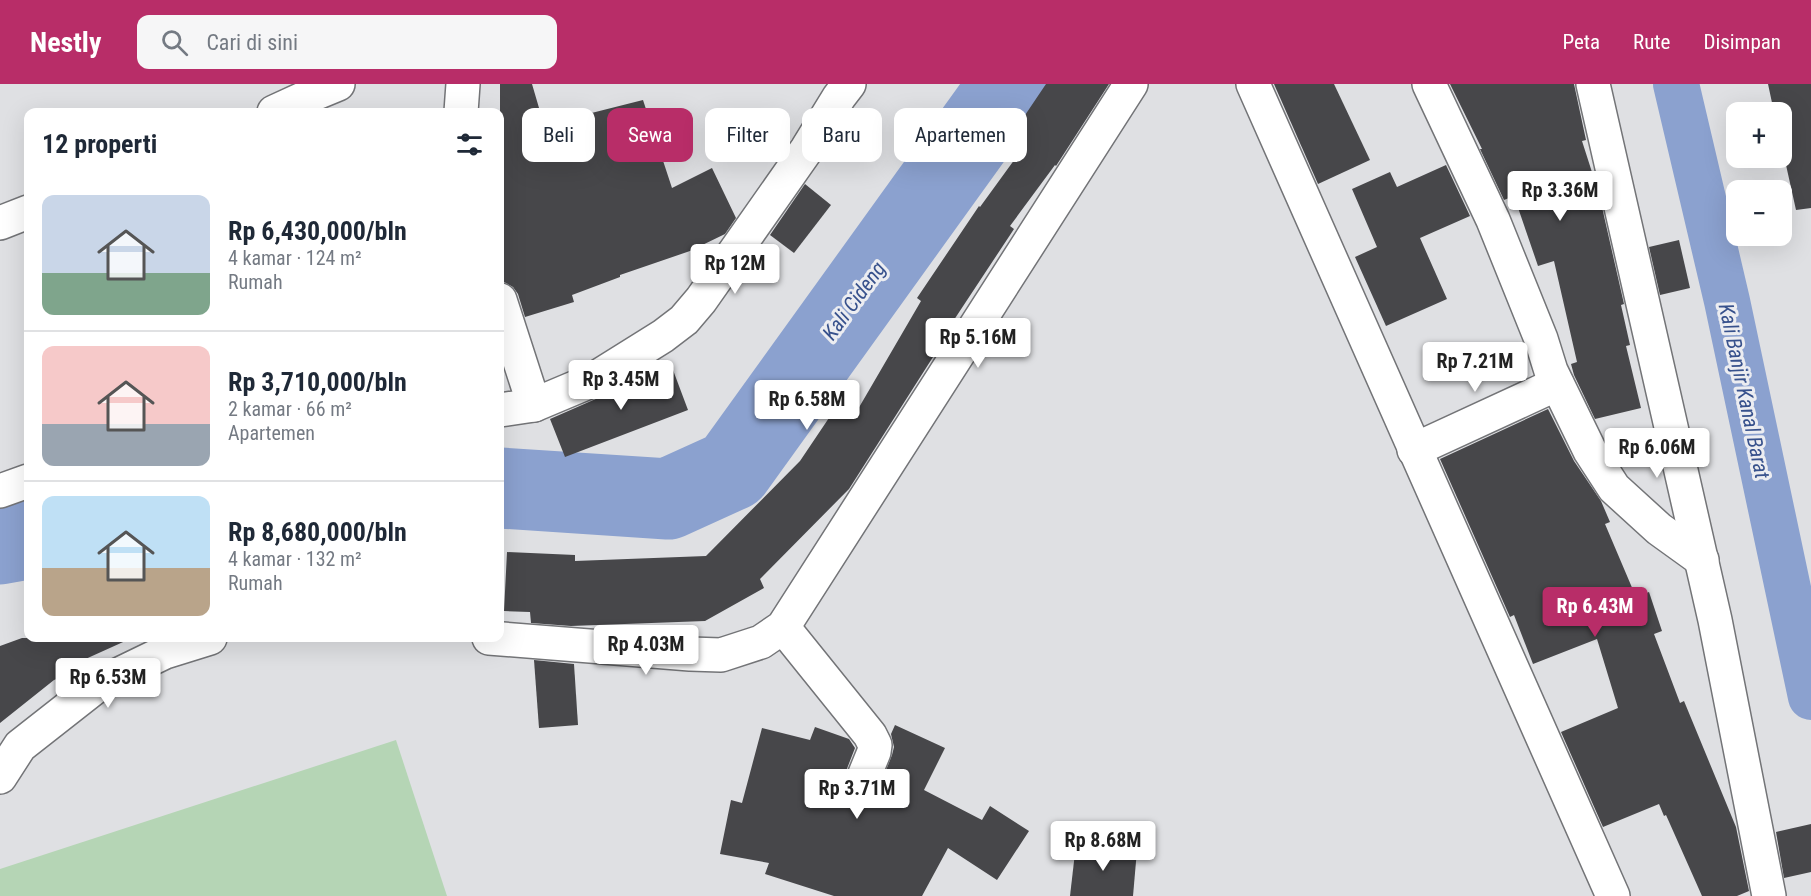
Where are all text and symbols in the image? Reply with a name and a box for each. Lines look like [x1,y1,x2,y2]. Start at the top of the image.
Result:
search box [137,15,557,69]
text: Nestly [30,26,101,59]
icon: search [158,26,191,59]
text: Cari di sini [206,30,298,55]
text: Peta [1562,30,1600,54]
text: Rute [1633,30,1670,54]
text: Disimpan [1703,30,1781,54]
map controls [1726,102,1792,246]
button: + [1726,102,1792,168]
chip: Beli [522,108,595,162]
chip: Sewa [607,108,693,162]
chip: Filter [705,108,790,162]
chip: Baru [802,108,882,162]
chip: Apartemen [894,108,1027,162]
icon: filters [453,128,486,161]
text: 12 properti [42,129,157,159]
pin: Rp 3.36M [1498,171,1622,222]
text: Rp 3.36M [1522,178,1598,202]
button: − [1726,180,1792,246]
text: Rp 6,430,000/bln [228,216,407,246]
icon: home [90,219,162,291]
pin: Rp 12M [686,244,784,295]
text: 4 kamar · 124 m² [228,246,362,270]
text: Rp 12M [705,251,765,275]
water label: Kali Cideng [818,257,890,345]
text: Rumah [228,270,283,294]
water label: Kali Banjir Kanal Barat [1714,301,1774,482]
pin: Rp 5.16M [916,318,1040,369]
text: Rp 5.16M [940,325,1016,349]
pin: Rp 7.21M [1413,342,1537,393]
text: Rp 7.21M [1437,349,1513,373]
pin: Rp 3.45M [559,360,683,411]
text: Rp 3,710,000/bln [228,367,407,397]
text: Rp 3.45M [583,367,659,391]
icon: home [90,370,162,442]
pin: Rp 6.58M [745,380,869,431]
text: Rp 6.58M [769,387,845,411]
text: 2 kamar · 66 m² [228,397,352,421]
text: Apartemen [228,421,315,445]
pin: Rp 6.06M [1595,428,1719,479]
text: Rp 6.06M [1619,435,1695,459]
text: Rp 8,680,000/bln [228,517,407,547]
icon: home [90,520,162,592]
text: 4 kamar · 132 m² [228,547,362,571]
text: Rumah [228,571,283,595]
pin: Rp 6.43M [1533,587,1657,638]
text: Rp 6.43M [1557,594,1633,618]
pin: Rp 4.03M [584,625,708,676]
text: Rp 4.03M [608,632,684,656]
pin: Rp 6.53M [46,658,170,709]
text: Rp 6.53M [70,665,146,689]
pin: Rp 3.71M [795,769,919,820]
text: Rp 3.71M [819,776,895,800]
pin: Rp 8.68M [1041,821,1165,872]
text: Rp 8.68M [1065,828,1141,852]

